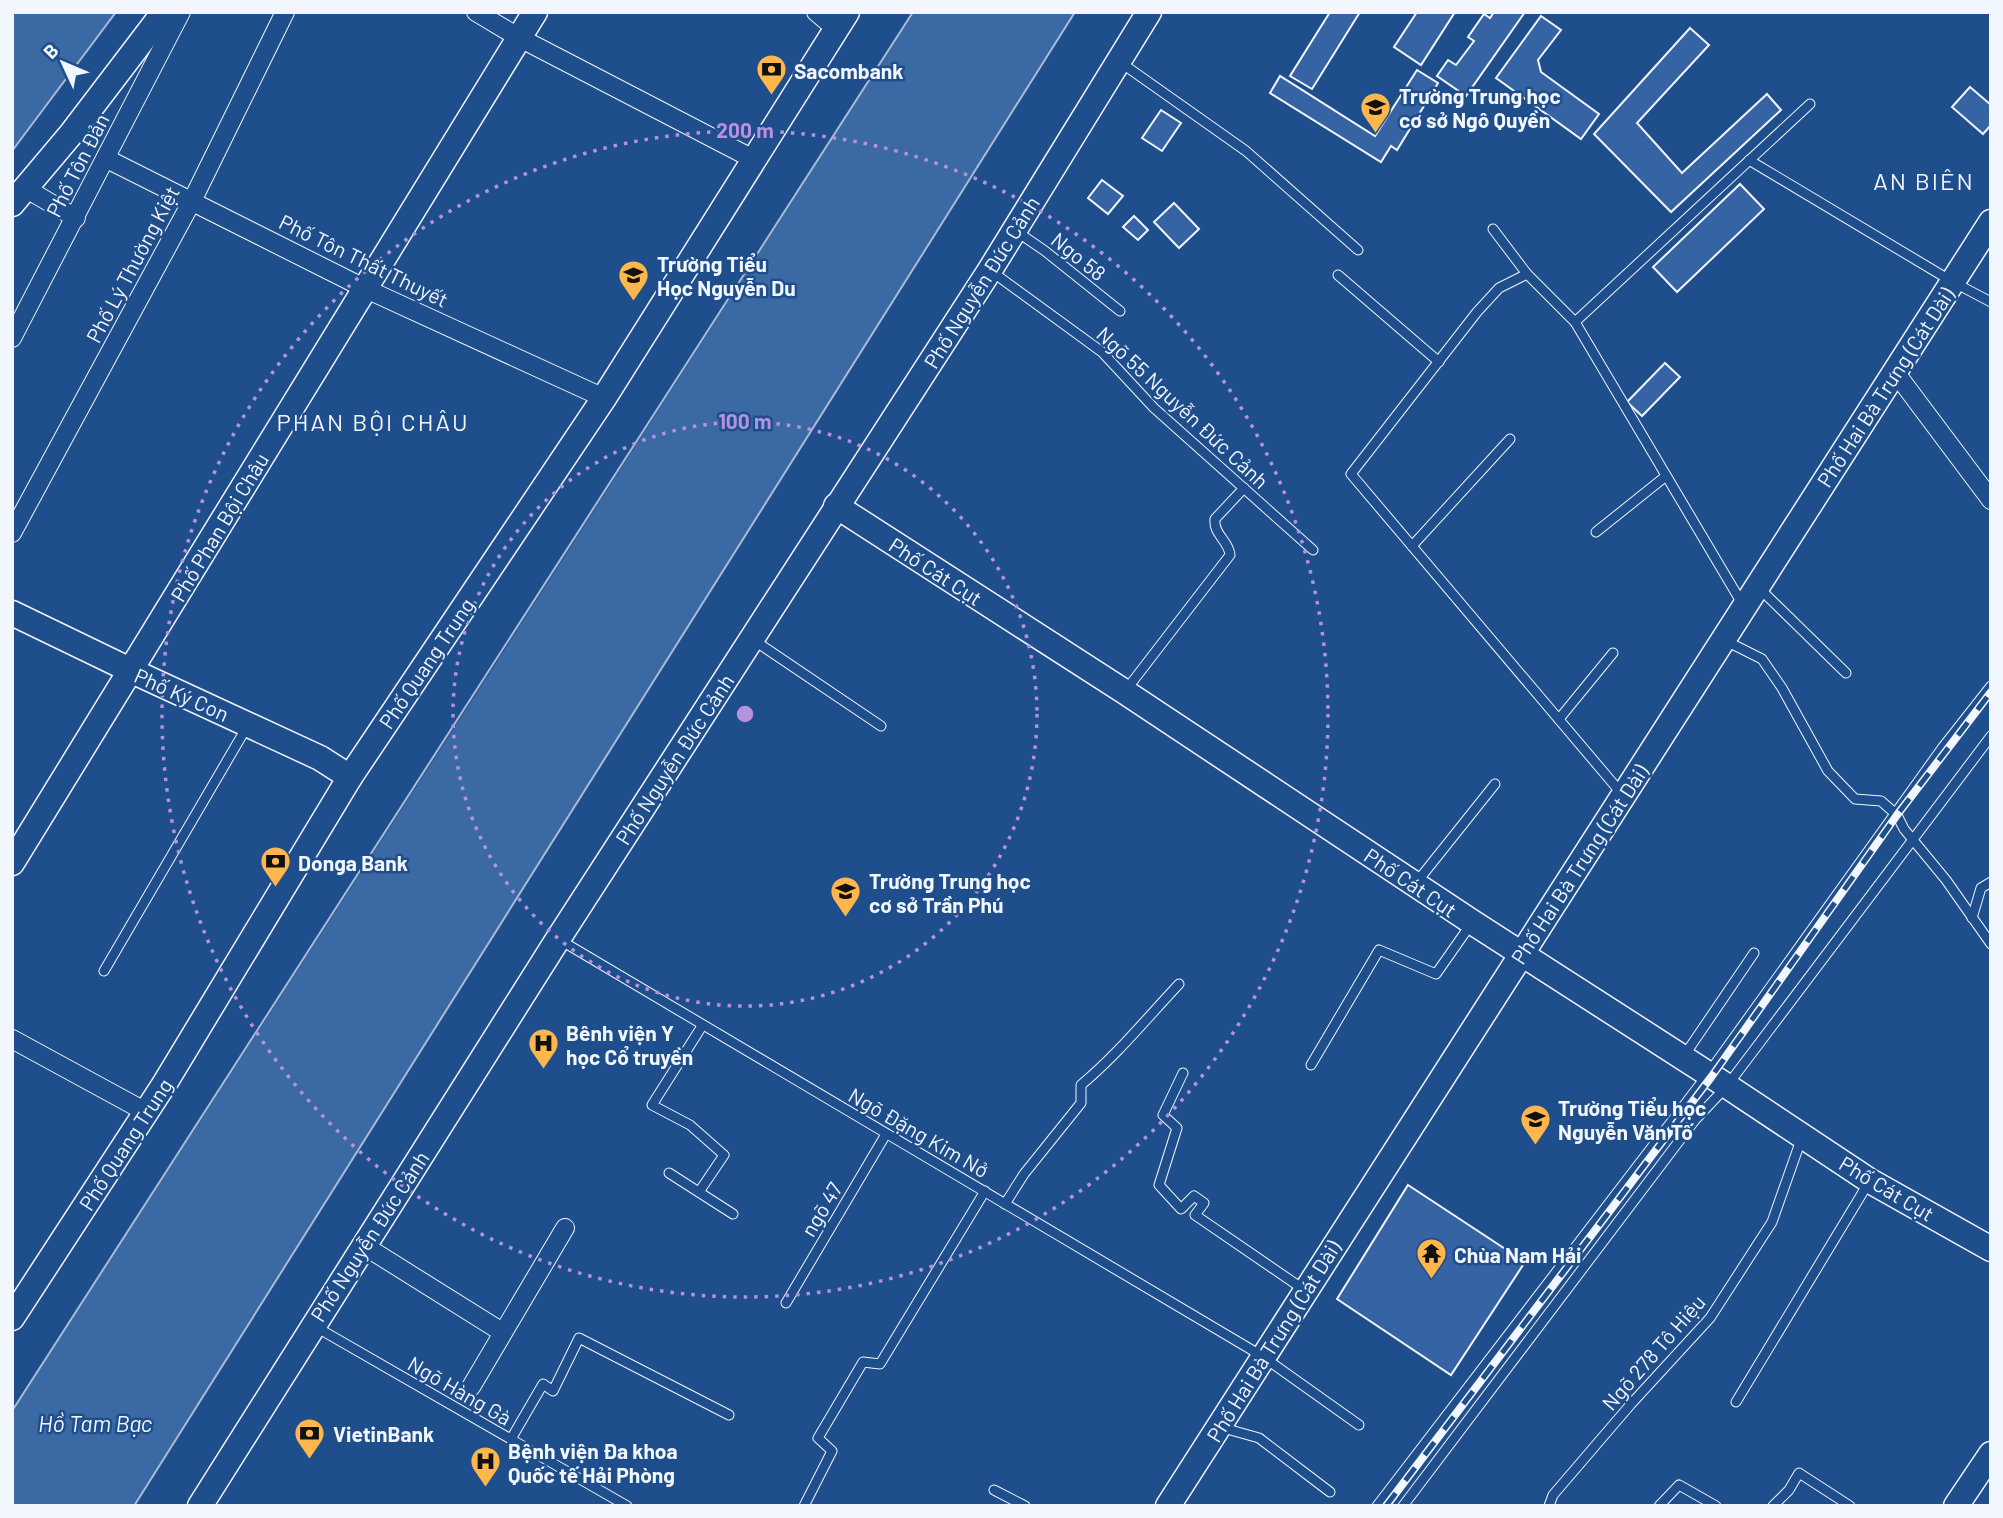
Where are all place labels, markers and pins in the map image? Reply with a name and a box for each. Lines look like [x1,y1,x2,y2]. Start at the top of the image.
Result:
bank icon: Sacombank [754,53,788,97]
place label: Sacombank [794,58,903,83]
place label: Trường Trung học cơ sở Ngô Quyền [1399,83,1561,132]
school or university icon: Trường Trung học cơ sở Ngô Quyền [1359,90,1393,134]
place label: Trường Tiểu Học Nguyễn Du [657,251,796,300]
school or university icon: Trường Tiểu Học Nguyễn Du [617,258,651,302]
centre of rings [733,702,757,726]
bank icon: Donga Bank [258,845,292,889]
place label: Donga Bank [298,850,408,875]
place label: Trường Trung học cơ sở Trần Phú [869,868,1031,917]
school or university icon: Trường Trung học cơ sở Trần Phú [829,875,863,919]
place label: Bênh viện Y học Cổ truyền [566,1020,693,1069]
hospital icon: Bênh viện Y học Cổ truyền [526,1027,560,1071]
place label: Trường Tiểu học Nguyễn Văn Tố [1558,1095,1706,1144]
school or university icon: Trường Tiểu học Nguyễn Văn Tố [1518,1102,1552,1146]
temple icon: Chùa Nam Hải [1414,1237,1448,1281]
place label: Chùa Nam Hải [1454,1242,1581,1267]
bank icon: VietinBank [293,1416,327,1460]
place label: VietinBank [333,1421,434,1446]
place label: Bệnh viện Đa khoa Quốc tế Hải Phòng [508,1438,678,1487]
hospital icon: Bệnh viện Đa khoa Quốc tế Hải Phòng [468,1445,502,1489]

